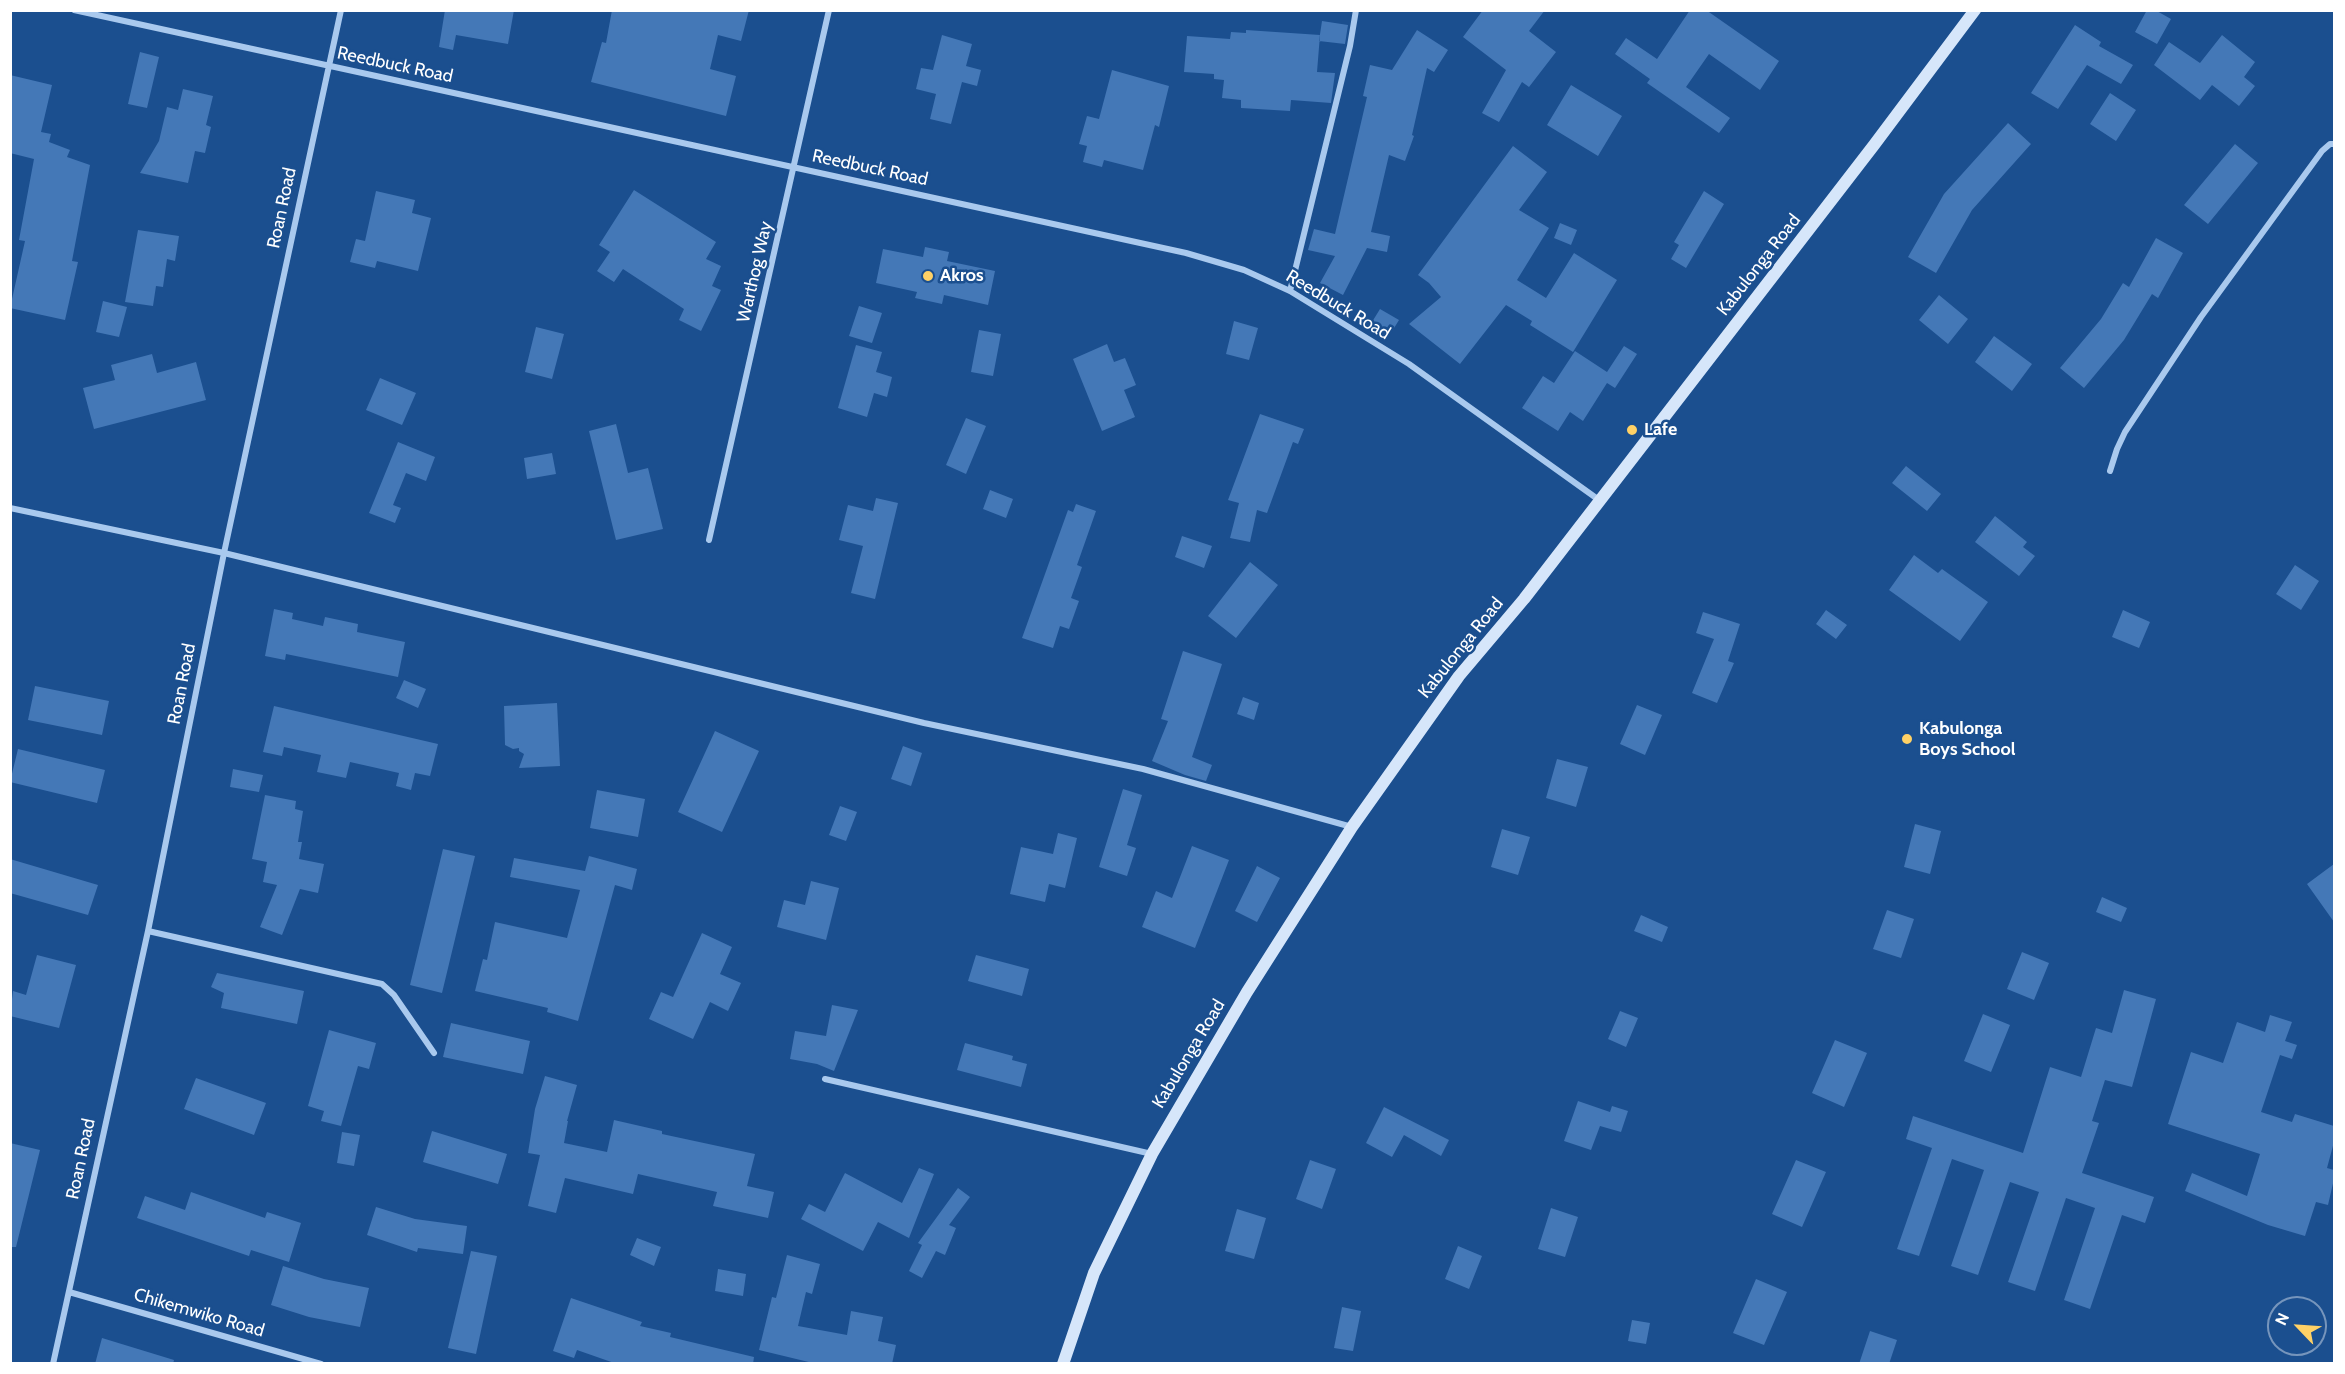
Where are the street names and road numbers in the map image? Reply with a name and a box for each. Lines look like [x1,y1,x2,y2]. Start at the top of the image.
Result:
street label: Reedbuck Road [335,42,455,88]
street label: Reedbuck Road [810,145,930,191]
street label: Roan Road [263,166,301,250]
street label: Kabulonga Road [1713,210,1805,320]
street label: Warthog Way [733,219,777,325]
street label: Reedbuck Road [1282,265,1394,345]
street label: Kabulonga Road [1414,593,1508,703]
street label: Roan Road [164,642,200,726]
street label: Kabulonga Road [1148,996,1230,1112]
street label: Roan Road [62,1117,100,1201]
street label: Chikemwiko Road [131,1284,267,1342]

